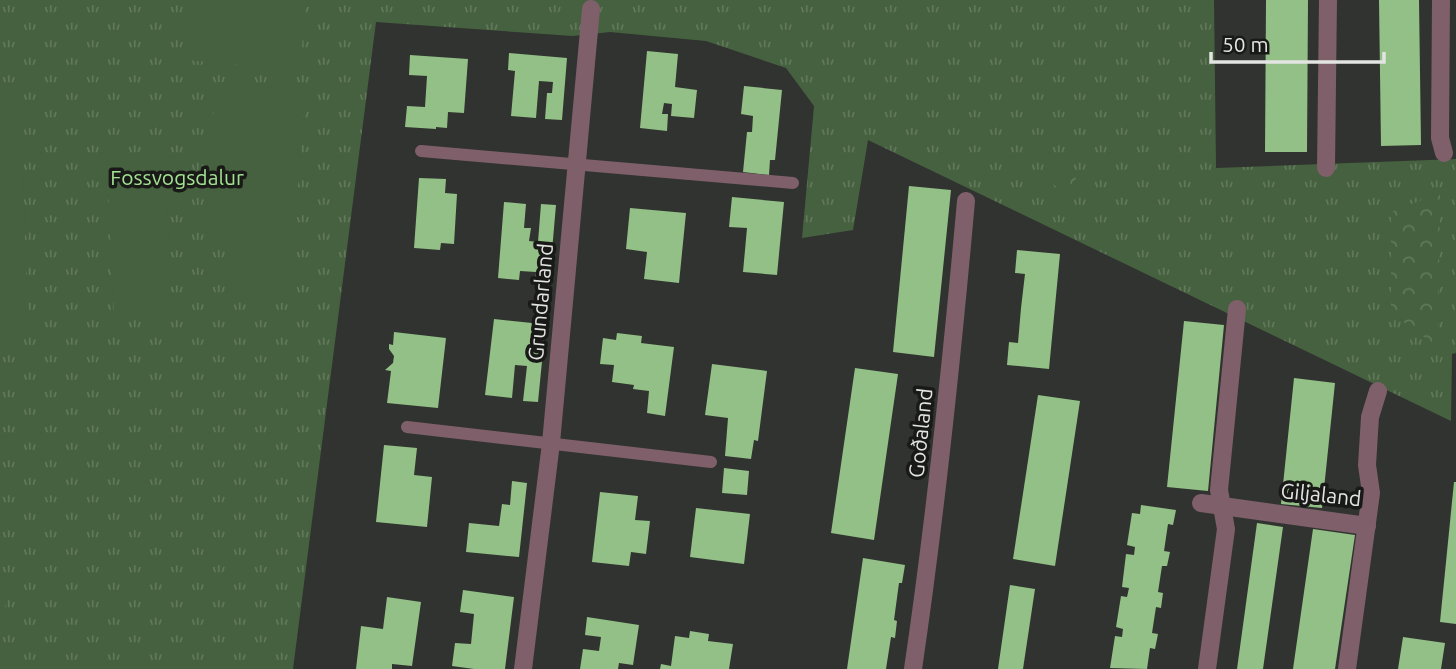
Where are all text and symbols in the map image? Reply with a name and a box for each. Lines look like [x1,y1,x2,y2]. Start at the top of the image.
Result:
scale bar [1211,21,1384,65]
text: 50 m [1222,32,1269,56]
park label: Fossvogsdalur [110,165,244,189]
street label: Grundarland [523,242,557,361]
street label: Goðaland [903,387,937,479]
street label: Giljaland [1280,478,1363,510]

